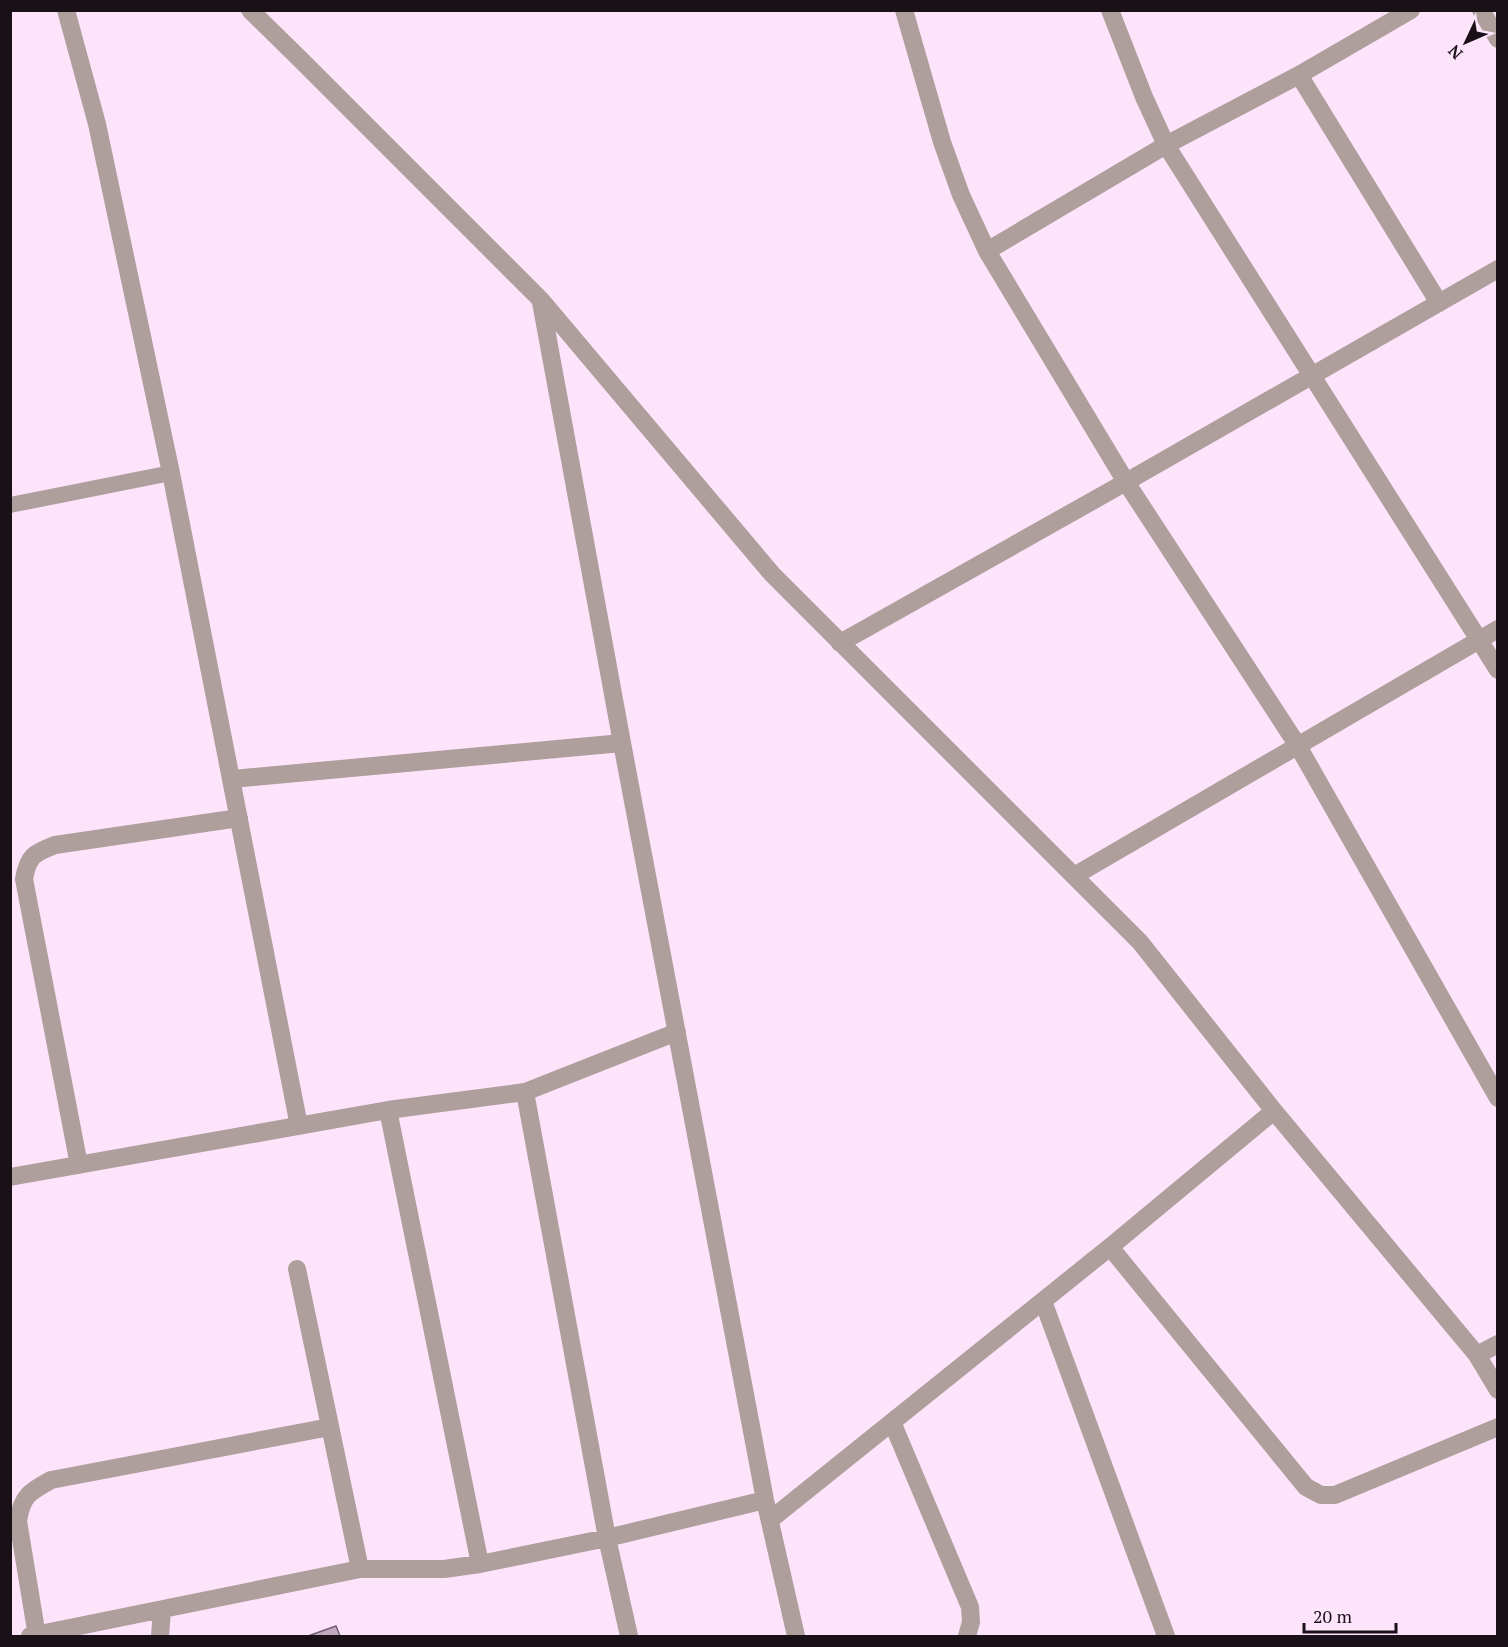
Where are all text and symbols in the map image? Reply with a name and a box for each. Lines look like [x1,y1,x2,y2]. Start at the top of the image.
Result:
north arrow [1436,12,1496,72]
text: N [1443,40,1467,64]
scale bar [1304,1596,1396,1634]
text: 20 m [1313,1604,1353,1628]

